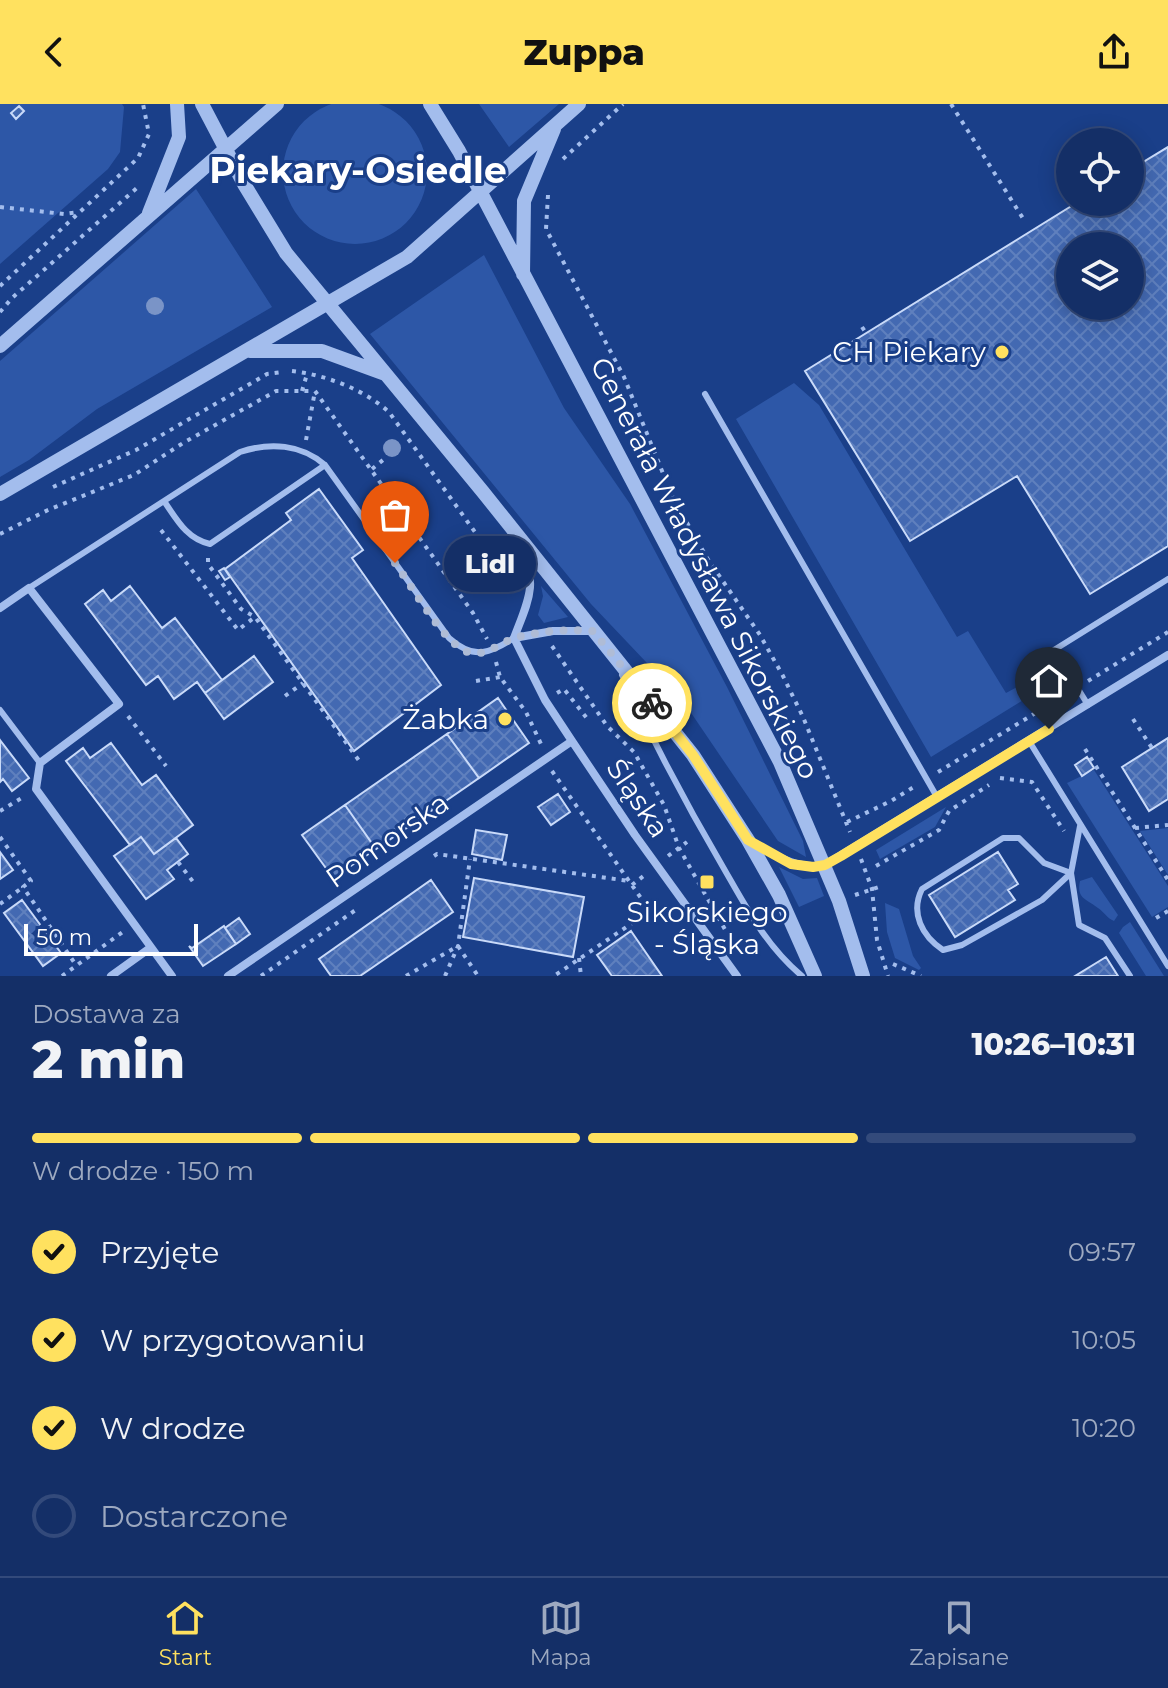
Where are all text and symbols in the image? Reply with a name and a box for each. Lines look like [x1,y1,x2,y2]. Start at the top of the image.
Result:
icon: back [32,30,76,74]
text: Zuppa [523,30,645,74]
icon: share [1092,30,1136,74]
map controls [1056,128,1144,320]
button: locate [1056,128,1144,216]
district label: Piekary-Osiedle [209,148,507,192]
button: layers [1056,232,1144,320]
place label: CH Piekary [832,335,987,369]
marker: CH Piekary [993,343,1011,361]
street label: Generała Władysława Sikorskiego [583,351,827,785]
pin [361,481,429,563]
icon: bag [373,493,417,537]
callout: Lidl [443,535,535,591]
text: Lidl [465,548,515,580]
pin [1015,647,1083,729]
icon: home [1027,659,1071,703]
courier [612,663,692,743]
icon: bike [630,681,674,725]
place label: Żabka [402,702,489,736]
marker: Żabka [496,710,514,728]
street label: Śląska [599,752,677,844]
street label: Pomorska [319,785,455,895]
marker: Sikorskiego - Śląska [698,873,716,891]
place label: Sikorskiego - Śląska [626,895,788,961]
scale bar [24,920,198,956]
text: 50 m [36,924,92,951]
text: Dostawa za [32,998,181,1030]
text: 10:26–10:31 [971,1026,1136,1063]
text: 2 min [32,1028,185,1091]
text: W drodze · 150 m [32,1155,254,1187]
icon: check [32,1230,76,1274]
text: Przyjęte [100,1234,219,1271]
text: 09:57 [1068,1236,1136,1268]
icon: check [32,1318,76,1362]
text: W przygotowaniu [100,1322,366,1359]
text: 10:05 [1072,1324,1136,1356]
icon: check [32,1406,76,1450]
text: W drodze [100,1410,246,1447]
text: 10:20 [1072,1412,1136,1444]
text: Dostarczone [100,1498,288,1535]
tab: Start [159,1596,212,1671]
tab: Mapa [530,1596,591,1671]
tab: Zapisane [909,1596,1009,1671]

